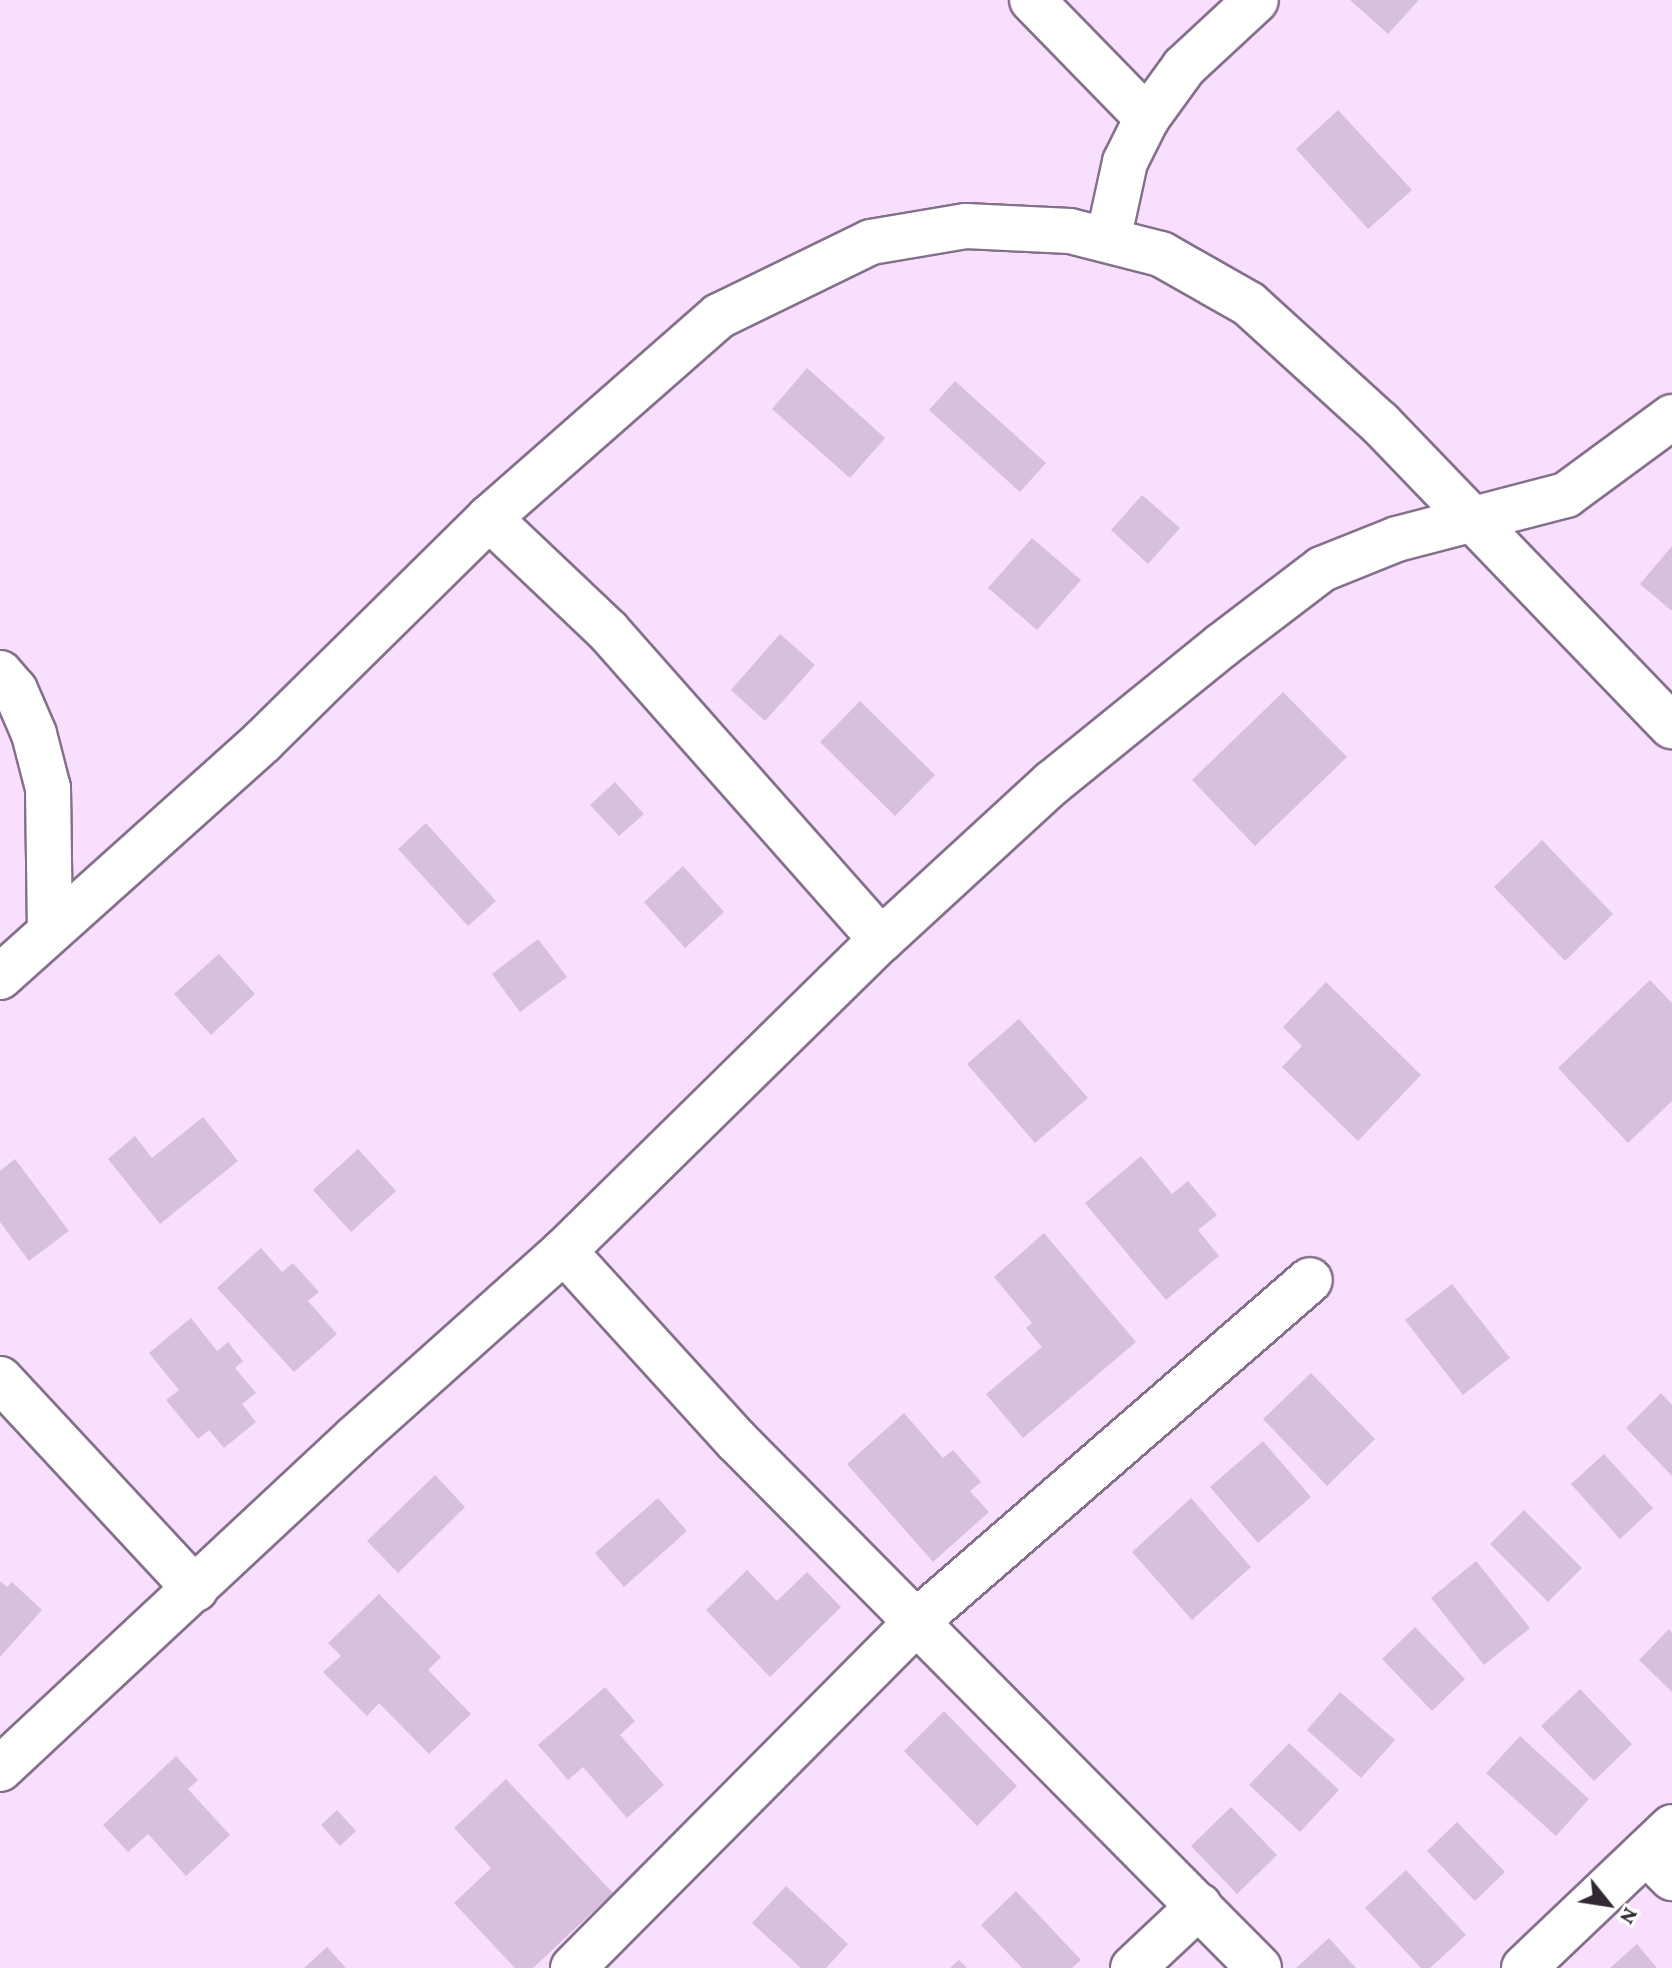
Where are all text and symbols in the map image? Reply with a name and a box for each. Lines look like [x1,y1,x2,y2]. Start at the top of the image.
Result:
north arrow [1568,1864,1648,1944]
text: N [1615,1904,1644,1929]

